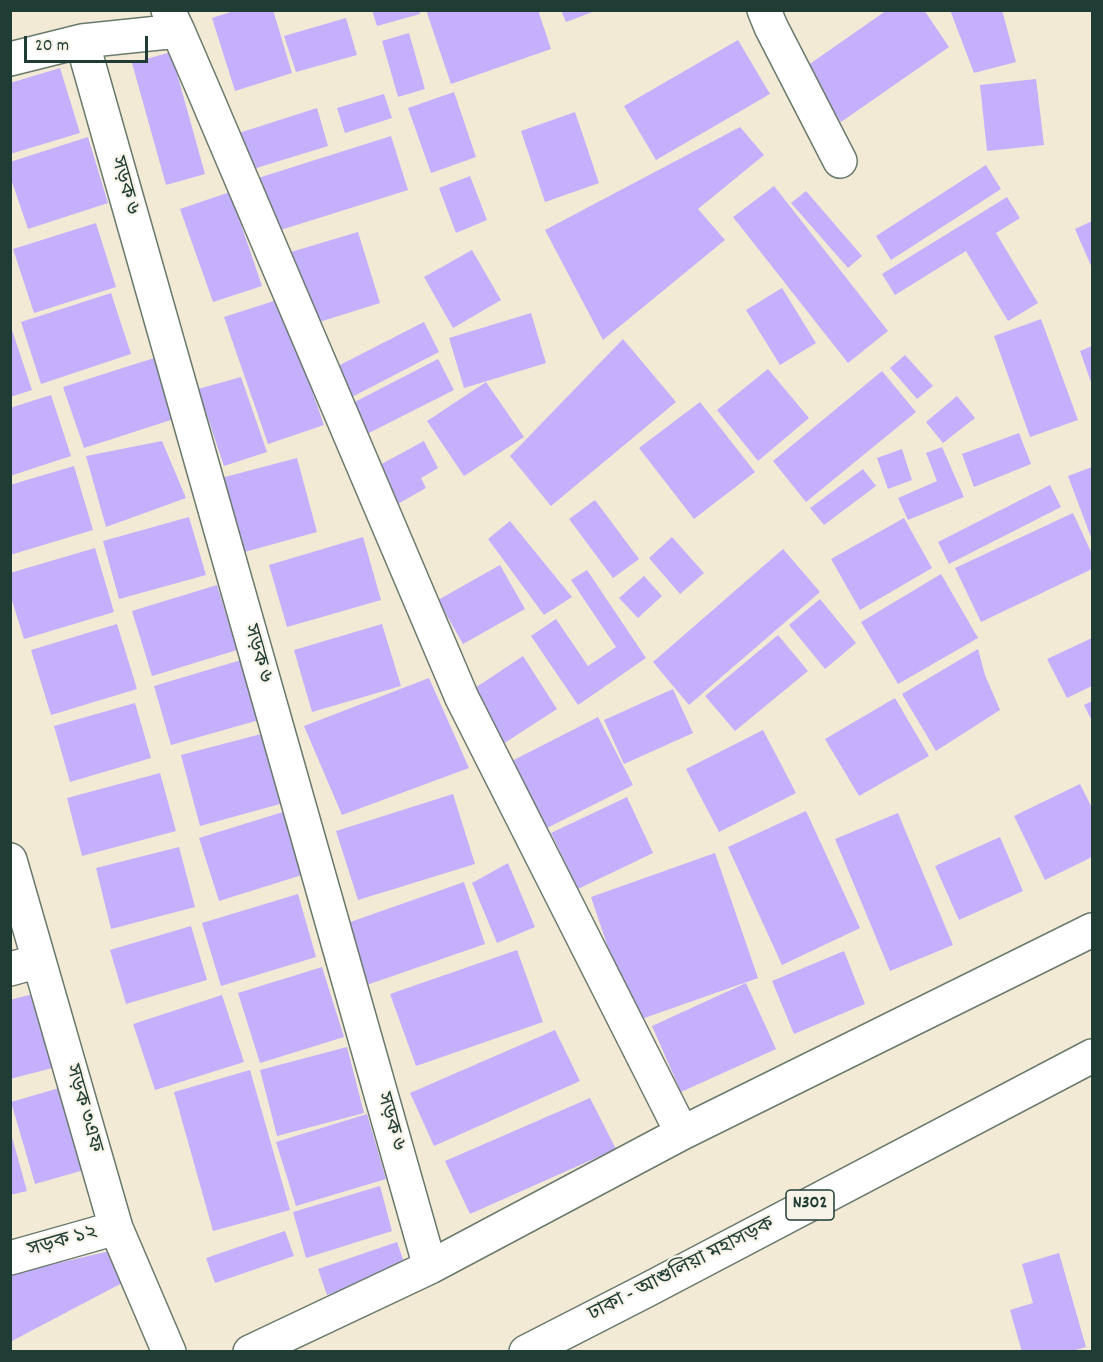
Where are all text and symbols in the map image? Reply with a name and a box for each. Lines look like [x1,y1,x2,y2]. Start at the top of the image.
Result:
scale bar [27,24,152,62]
text: 20 m [35,34,69,59]
street label: সড়ক ৬ [103,154,143,218]
street label: সড়ক ৬ [236,622,276,686]
street label: সড়ক ৩এফ [58,1062,106,1156]
street label: সড়ক ৬ [369,1090,409,1154]
road number: N302 [786,1190,834,1220]
street label: ঢাকা - আশুলিয়া মহাসড়ক [585,1214,779,1328]
street label: সড়ক ১২ [26,1222,100,1264]

